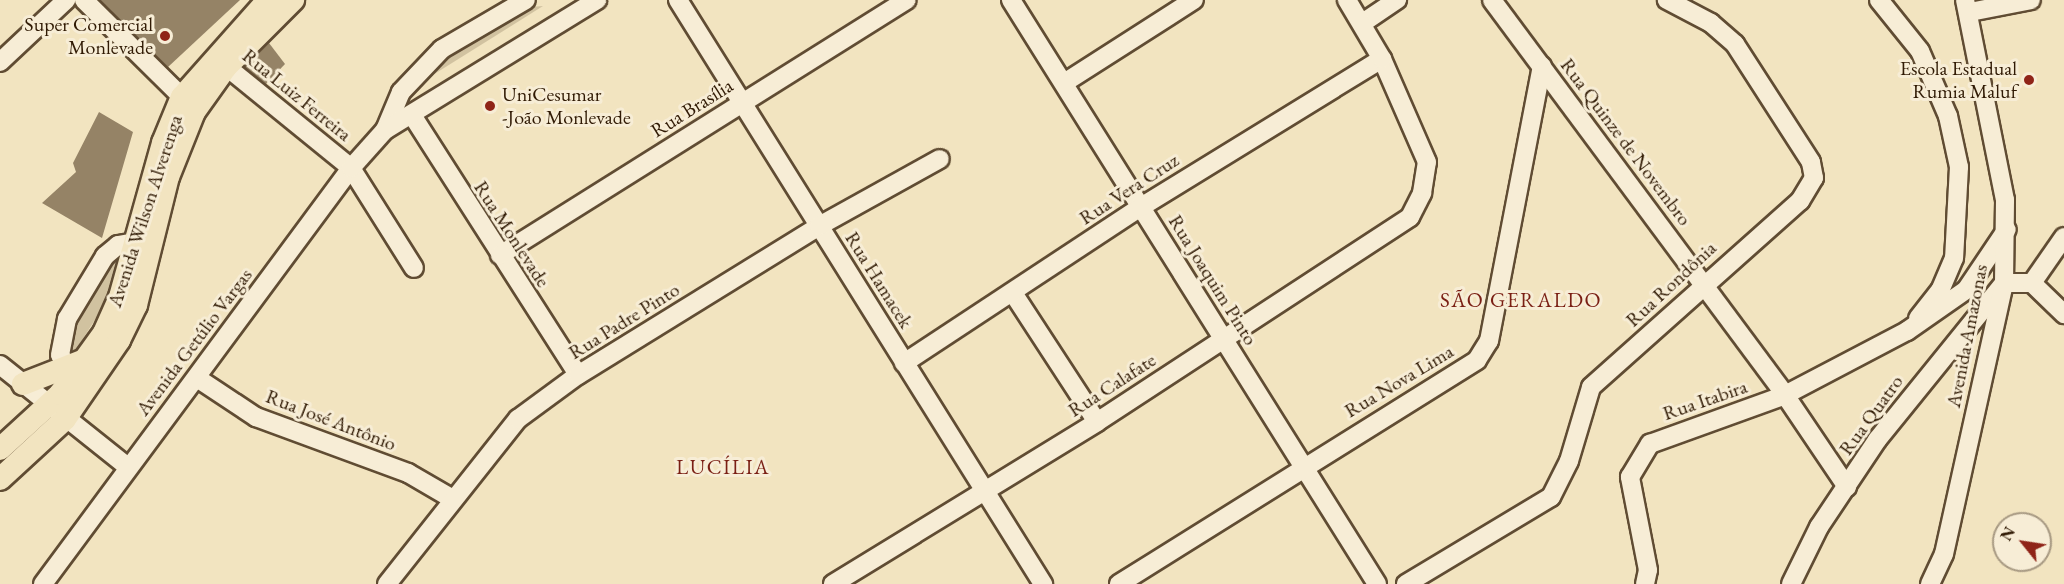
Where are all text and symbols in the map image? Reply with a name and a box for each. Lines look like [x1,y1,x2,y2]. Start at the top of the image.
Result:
place label: Super Comercial Monlevade [24,13,153,60]
marker: Super Comercial Monlevade [158,29,172,43]
street label: Rua Luiz Ferreira [238,44,356,146]
street label: Rua Quinze de Novembro [1555,54,1697,230]
place label: Escola Estadual Rumia Maluf [1900,56,2017,103]
street label: Rua Brasília [647,73,737,143]
marker: Escola Estadual Rumia Maluf [2022,73,2036,87]
place label: UniCesumar -João Monlevade [502,83,631,130]
marker: UniCesumar -João Monlevade [483,99,497,113]
street label: Avenida Wilson Alverenga [103,112,187,310]
street label: Rua Vera Cruz [1075,148,1183,230]
street label: Rua Monlevade [469,176,555,292]
street label: Rua Joaquim Pinto [1163,210,1263,350]
street label: Rua Hamacek [840,227,918,333]
street label: Rua Rondônia [1621,236,1721,332]
street label: Avenida Amazonas [1941,262,1993,410]
street label: Avenida Getúlio Vargas [131,264,257,420]
street label: Rua Padre Pinto [564,277,684,365]
district label: SÃO GERALDO [1440,287,1602,313]
street label: Rua Nova Lima [1340,339,1458,423]
street label: Rua Calafate [1064,348,1160,422]
street label: Rua Quatro [1834,370,1908,460]
street label: Rua Itabira [1660,374,1750,426]
street label: Rua José Antônio [262,384,400,456]
district label: LUCÍLIA [676,454,770,480]
north arrow [1992,512,2052,572]
text: N [1995,523,2020,545]

